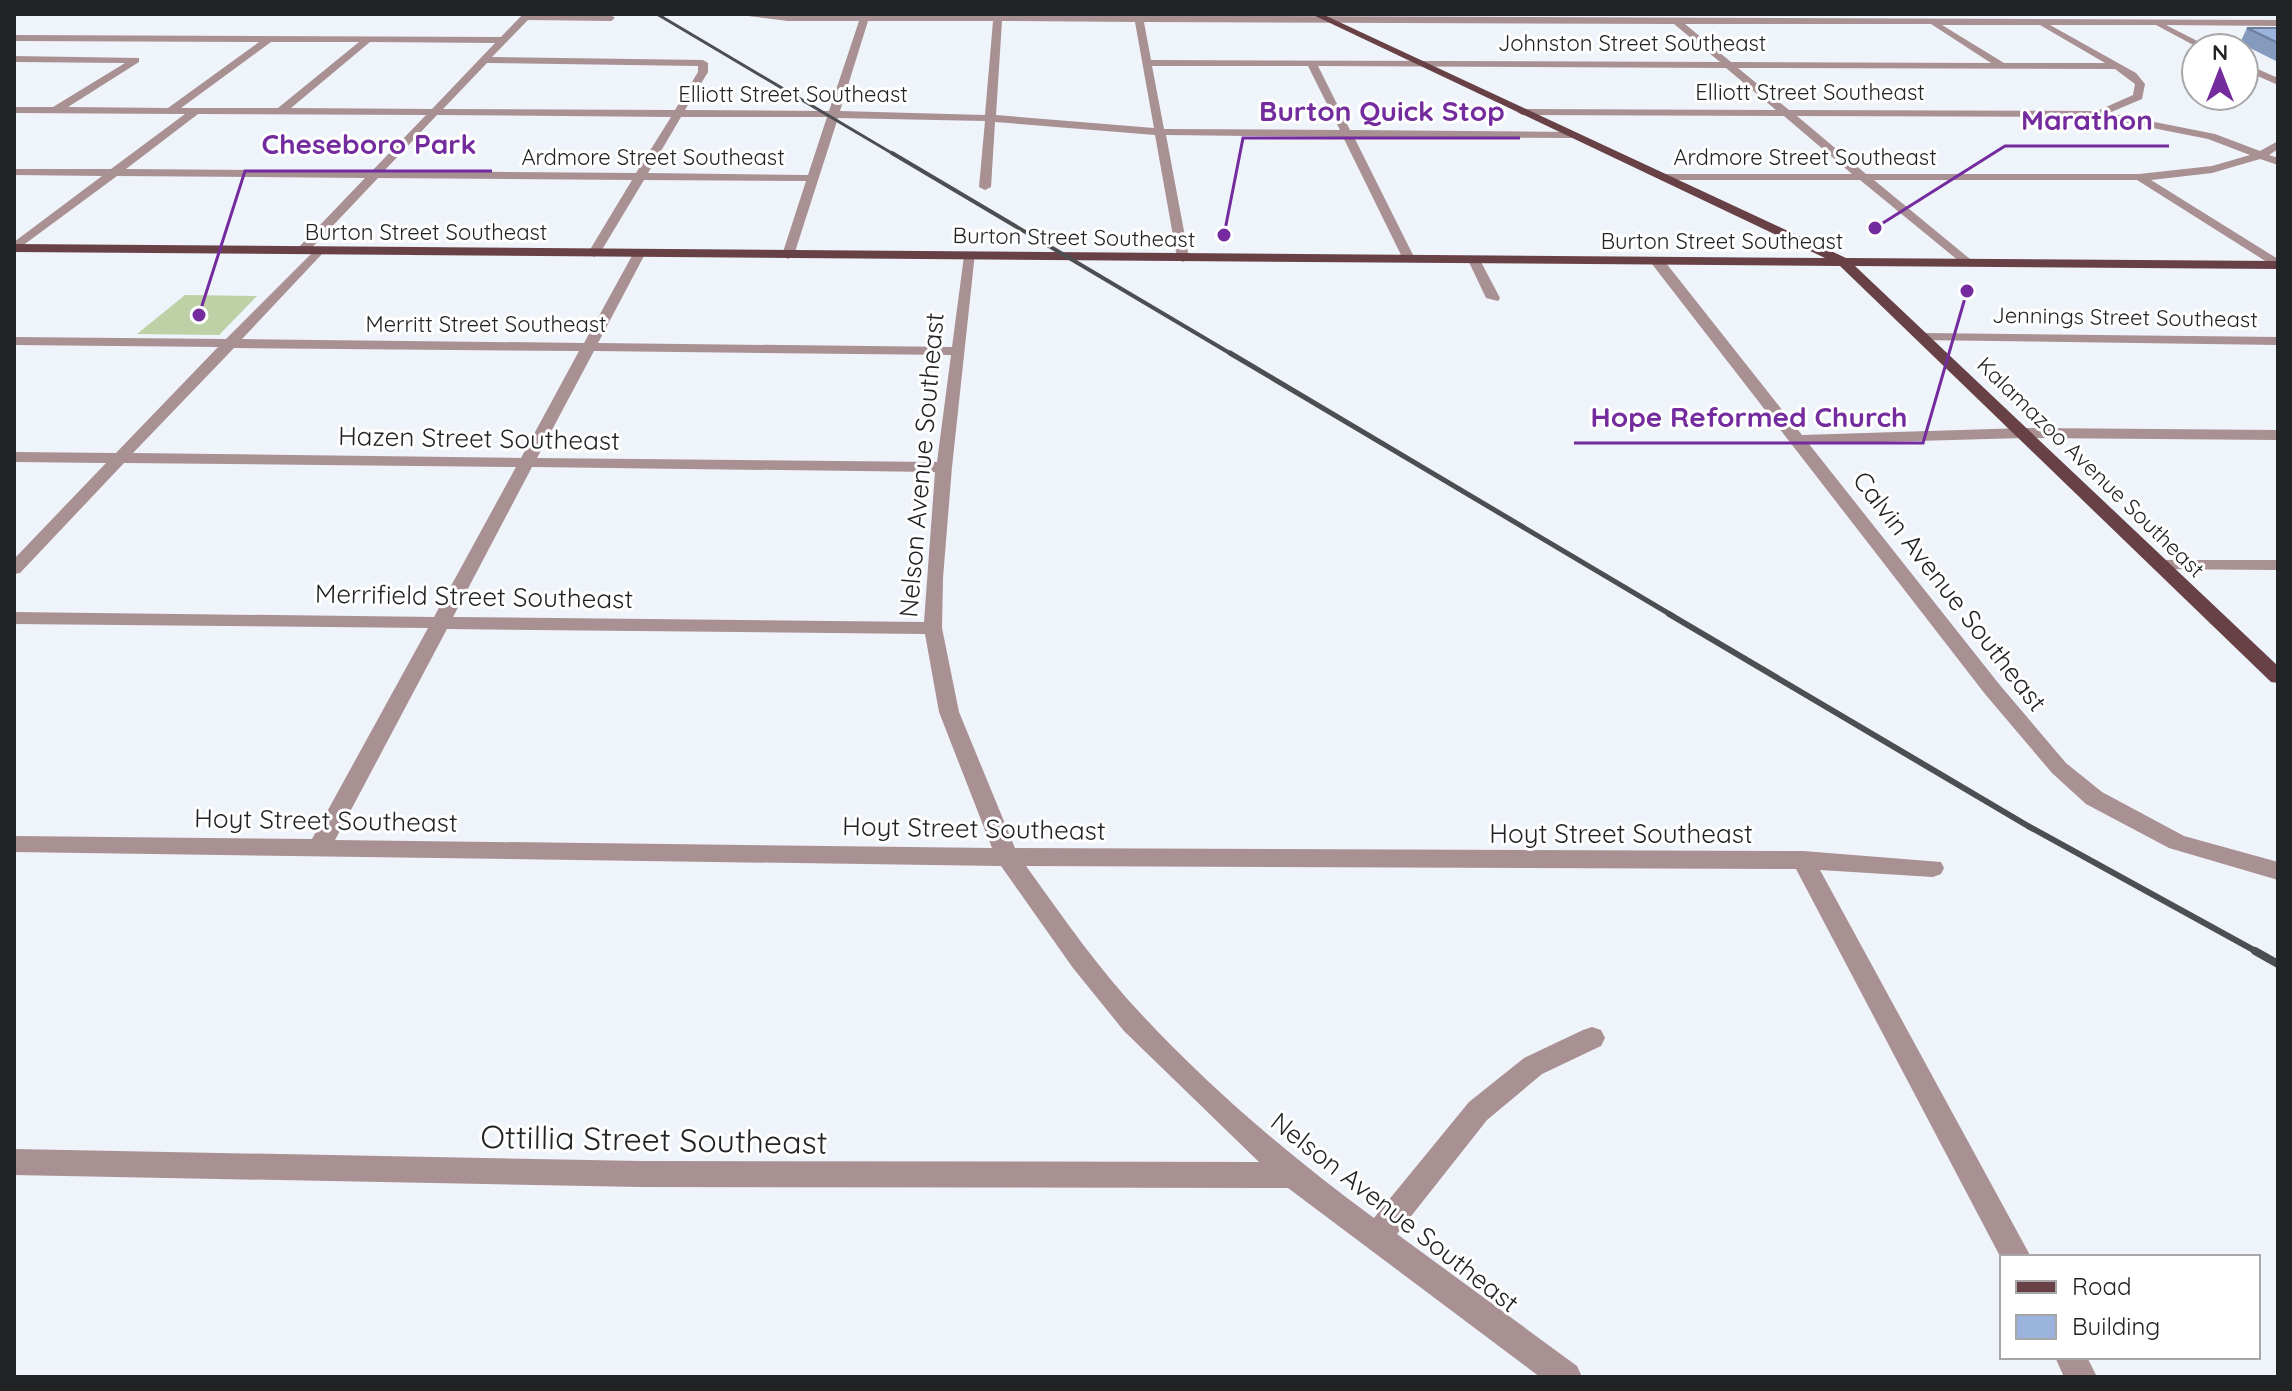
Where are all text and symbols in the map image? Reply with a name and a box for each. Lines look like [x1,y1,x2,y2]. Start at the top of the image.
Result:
street label: Johnston Street Southeast [1498,29,1766,57]
north arrow [2180,32,2260,112]
text: N [2212,38,2228,66]
street label: Elliott Street Southeast [1695,78,1925,106]
street label: Elliott Street Southeast [678,80,908,108]
callout: Burton Quick Stop [1243,86,1520,138]
text: Burton Quick Stop [1259,93,1505,128]
callout: Marathon [2005,94,2169,146]
text: Marathon [2021,102,2153,137]
callout: Cheseboro Park [245,119,492,171]
text: Cheseboro Park [262,126,476,161]
street label: Ardmore Street Southeast [521,143,785,171]
street label: Ardmore Street Southeast [1673,143,1937,171]
street label: Burton Street Southeast [305,218,547,246]
street label: Burton Street Southeast [952,221,1196,253]
street label: Burton Street Southeast [1601,227,1843,255]
street label: Jennings Street Southeast [1992,301,2258,333]
street label: Merritt Street Southeast [365,310,607,338]
street label: Nelson Avenue Southeast [891,311,951,619]
street label: Kalamazoo Avenue Southeast [1971,351,2211,583]
callout: Hope Reformed Church [1574,391,1923,443]
text: Hope Reformed Church [1591,399,1907,434]
street label: Hazen Street Southeast [338,419,620,457]
street label: Calvin Avenue Southeast [1846,464,2054,718]
street label: Merrifield Street Southeast [315,577,633,615]
street label: Hoyt Street Southeast [194,801,458,839]
street label: Hoyt Street Southeast [842,809,1106,847]
street label: Hoyt Street Southeast [1489,817,1753,850]
street label: Nelson Avenue Southeast [1264,1105,1526,1319]
street label: Ottillia Street Southeast [480,1116,828,1162]
legend [2000,1255,2260,1359]
text: Road [2072,1271,2132,1301]
text: Building [2072,1311,2160,1341]

